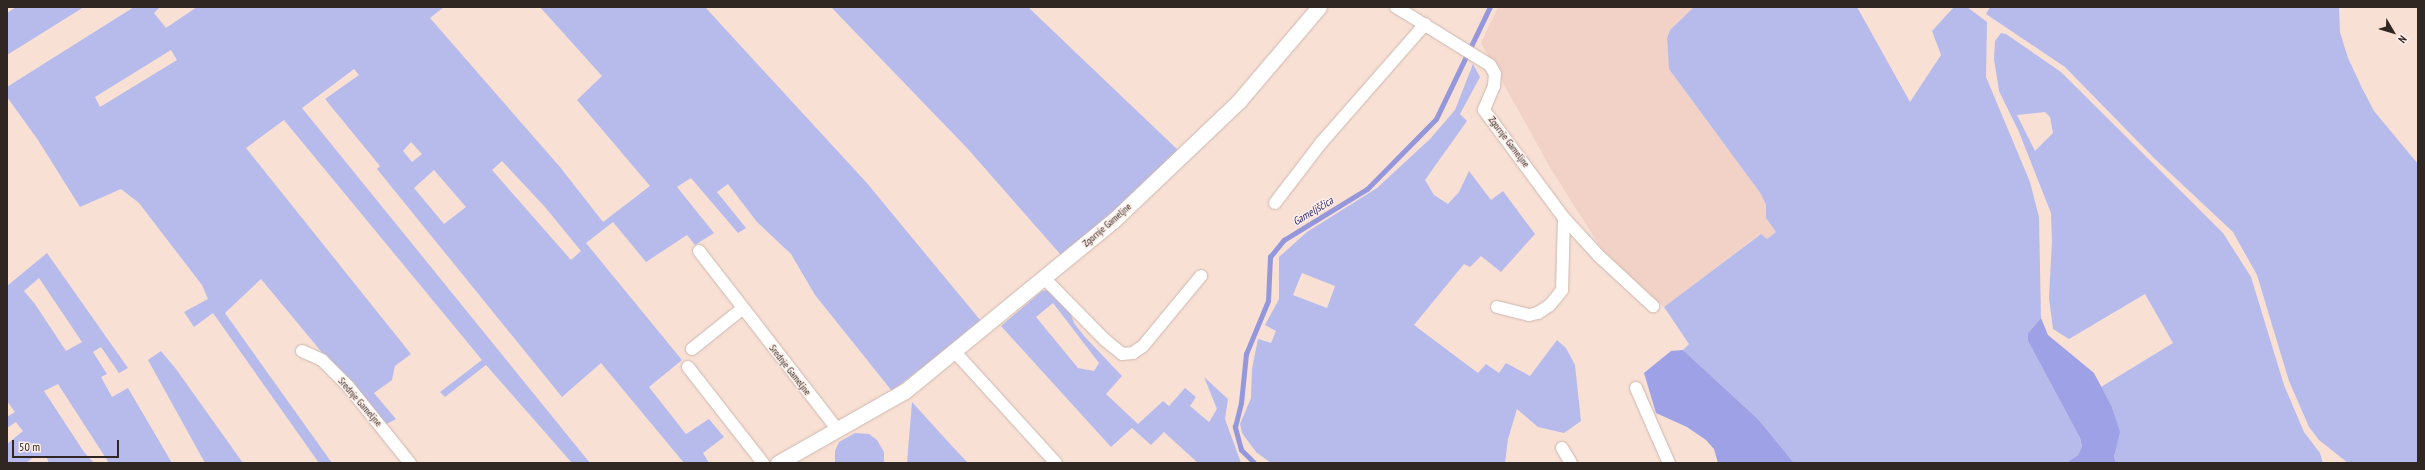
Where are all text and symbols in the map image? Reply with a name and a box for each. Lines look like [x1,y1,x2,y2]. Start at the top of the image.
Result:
north arrow [2373,12,2413,52]
text: N [2395,33,2410,46]
street label: Zgornje Gameljne [1486,114,1532,170]
water label: Gameljščica [1290,194,1336,228]
street label: Zgornje Gameljne [1080,201,1134,249]
street label: Srednje Gameljne [767,342,813,398]
street label: Srednje Gameljne [336,375,384,429]
scale bar [14,432,121,458]
text: 50 m [19,439,40,454]

